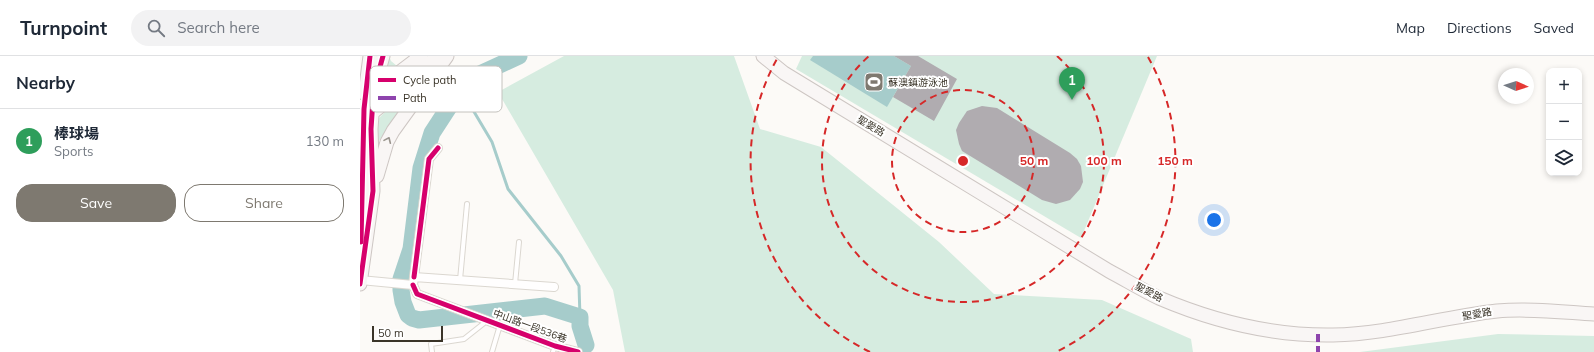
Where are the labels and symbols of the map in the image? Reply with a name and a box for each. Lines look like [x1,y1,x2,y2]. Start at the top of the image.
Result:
legend [370,66,502,112]
pin: 1 [1059,67,1085,100]
north arrow [1498,68,1534,104]
sports icon: 蘇澳鎮游泳池 [863,71,885,93]
text: Cycle path [403,73,456,87]
place label: 蘇澳鎮游泳池 [888,76,948,89]
text: Path [403,91,427,105]
street label: 聖愛路 [855,113,887,139]
one-way arrow [383,137,391,145]
text: 50 m [1020,153,1048,168]
text: 100 m [1086,153,1122,168]
text: 150 m [1157,153,1193,168]
centre of rings [956,154,970,168]
your location [1204,210,1224,230]
street label: 聖愛路 [1133,279,1165,305]
street label: 聖愛路 [1461,305,1493,323]
street label: 中山路一段536巷 [491,307,569,345]
scale bar [372,324,443,343]

